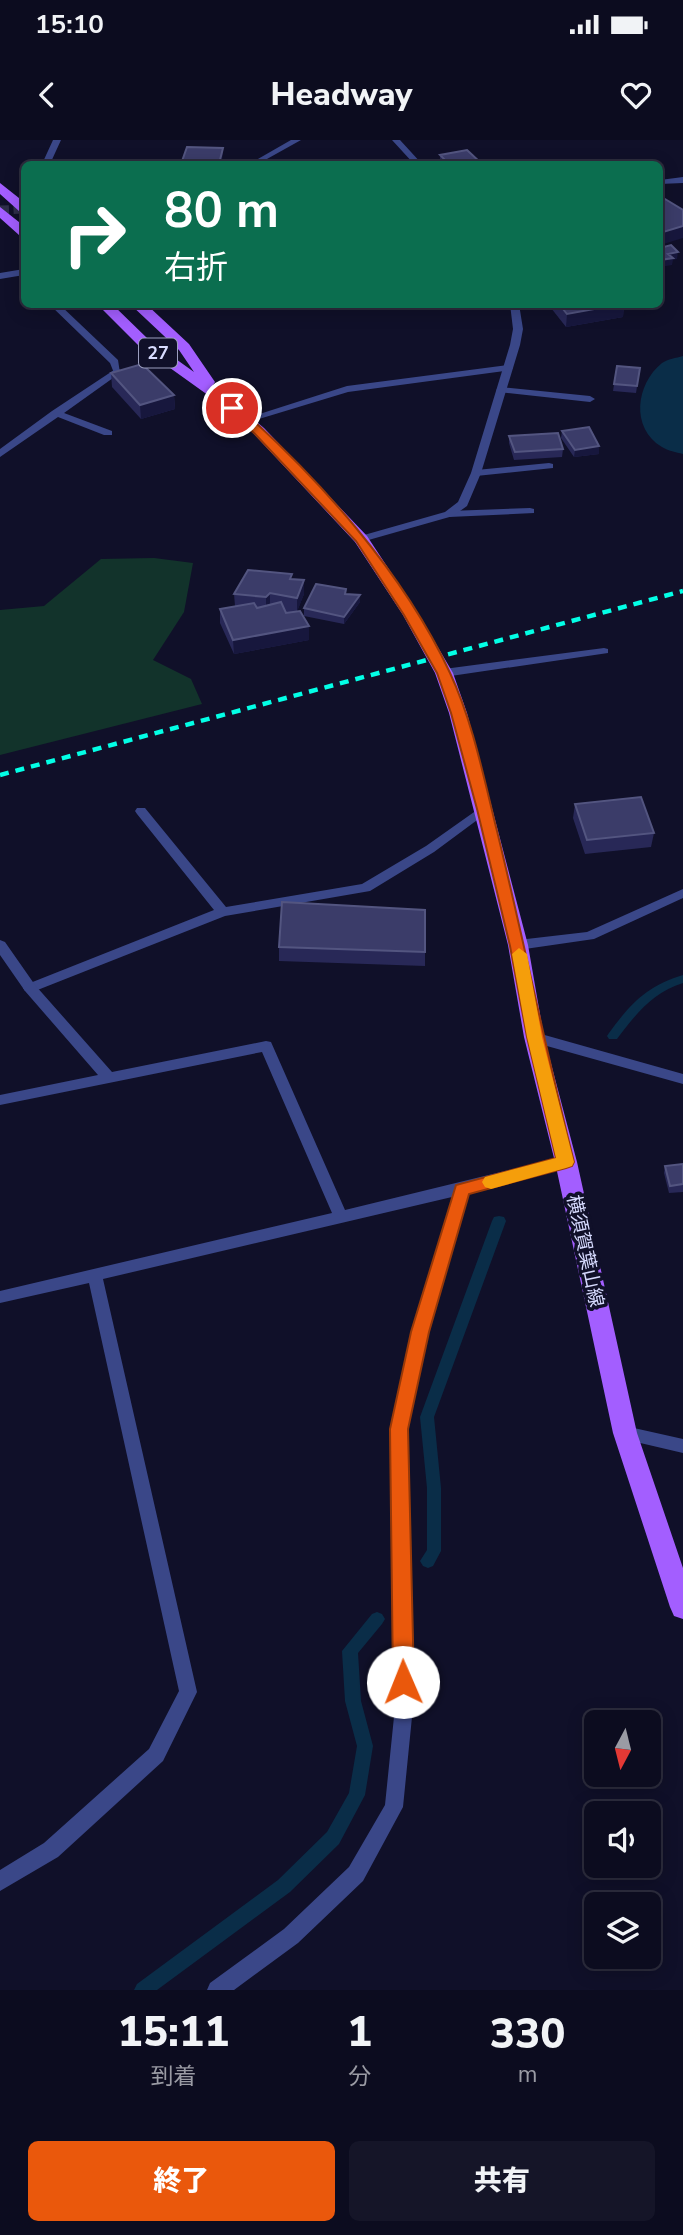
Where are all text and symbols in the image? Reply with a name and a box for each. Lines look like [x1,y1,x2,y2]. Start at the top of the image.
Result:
text: 15:10 [35,7,104,42]
text: Headway [271,73,412,116]
icon: back [28,76,66,114]
icon: heart [617,76,655,114]
text: 80 m [164,177,279,244]
icon: right [49,189,140,280]
text: 右折 [164,246,228,289]
road number: 27 [139,338,177,368]
pin [202,378,262,438]
icon: arrive [213,389,251,427]
street label: 横須賀葉山線 [560,1193,610,1309]
position arrow [366,1645,440,1719]
north arrow [584,1710,662,1787]
map controls [584,1710,661,1969]
button: sound [584,1801,661,1878]
button: layers [584,1892,661,1969]
text: 15:11 [118,2004,229,2061]
text: 1 [347,2004,372,2061]
text: 330 [490,2006,565,2063]
text: m [518,2059,537,2090]
text: 到着 [150,2061,196,2092]
text: 分 [348,2061,371,2092]
button: 終了 [28,2141,335,2221]
button: 共有 [349,2141,655,2221]

